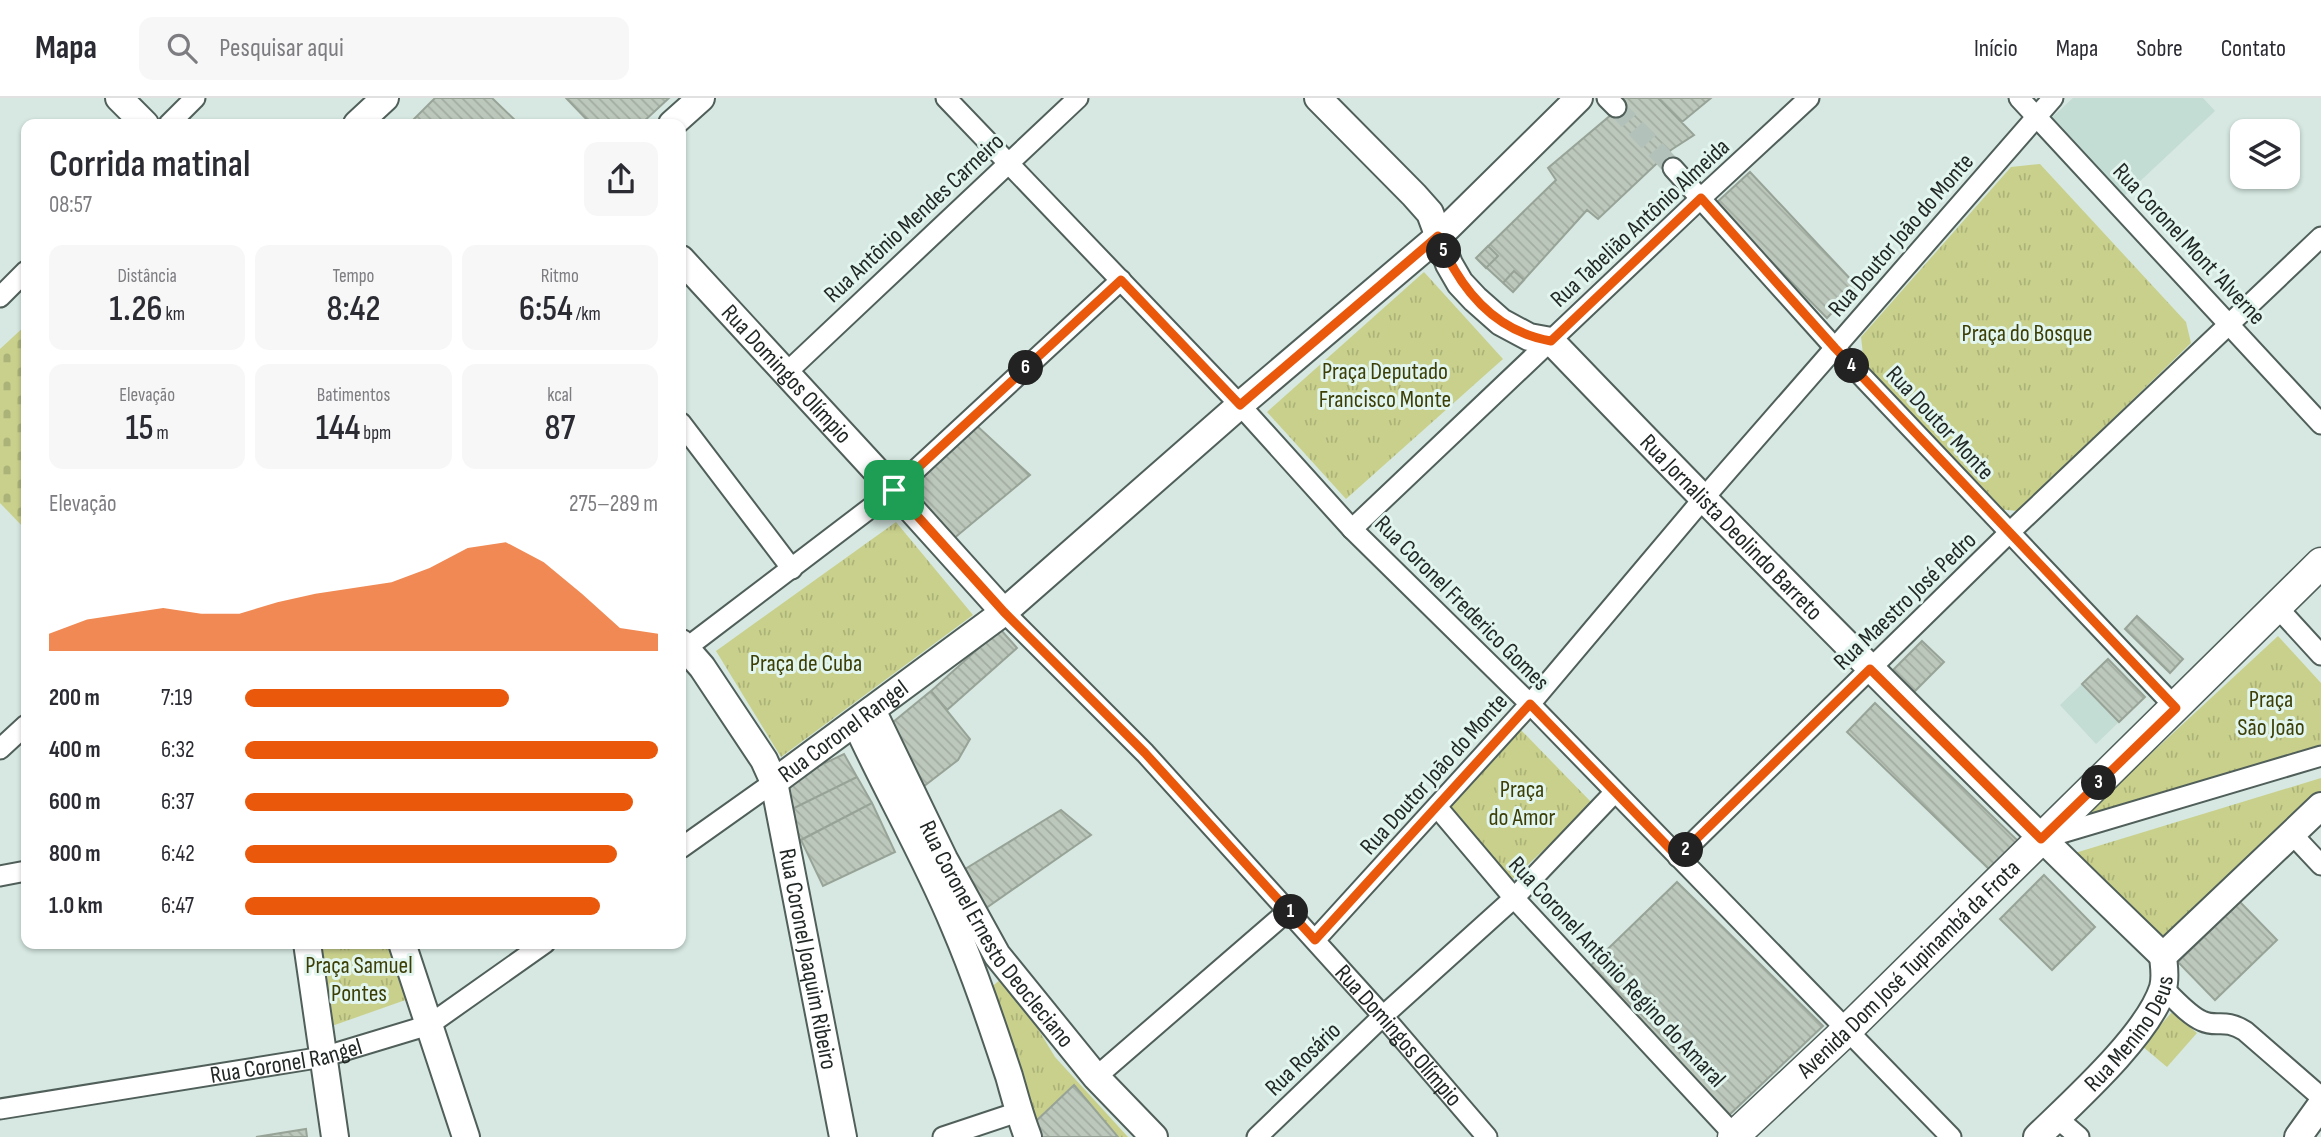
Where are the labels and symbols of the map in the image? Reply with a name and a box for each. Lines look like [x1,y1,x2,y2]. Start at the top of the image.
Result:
street label: Rua Antônio Mendes Carneiro [818,127,1010,309]
street label: Rua Tabelião Antônio Almeida [1544,133,1736,313]
street label: Rua Doutor João do Monte [1822,147,1980,323]
street label: Rua Coronel Mont 'Alverne [2107,157,2271,331]
pin: 5 [1426,234,1462,268]
street label: Rua Domingos Olímpio [716,298,858,449]
park label: Praça do Bosque [1962,319,2092,348]
pin: 4 [1834,348,1870,384]
pin: 6 [1009,350,1044,386]
park label: Praça Deputado Francisco Monte [1319,357,1451,414]
street label: Rua Doutor Monte [1880,360,2000,486]
street label: Rua Jornalista Deolindo Barreto [1634,428,1829,626]
pin [864,460,924,520]
street label: Rua Coronel Frederico Gomes [1369,510,1555,696]
street label: Rua Maestro José Pedro [1828,526,1982,676]
park label: Praça de Cuba [750,649,862,678]
street label: Rua Coronel Rangel [773,673,914,788]
park label: Praça São João [2237,685,2305,742]
street label: Rua Doutor João do Monte [1354,687,1514,861]
pin: 3 [2082,766,2116,800]
park label: Praça do Amor [1489,775,1555,832]
street label: Rua Coronel Ernesto Deocleciano [913,816,1080,1053]
pin: 2 [1668,832,1704,868]
street label: Rua Coronel Joaquim Ribeiro [773,846,844,1072]
street label: Rua Coronel Antônio Regino do Amaral [1502,851,1732,1093]
street label: Avenida Dom José Tupinambá da Frota [1790,854,2026,1085]
pin: 1 [1274,894,1308,930]
park label: Praça Samuel Pontes [305,951,413,1008]
street label: Rua Domingos Olímpio [1329,958,1468,1112]
street label: Rua Menino Deus [2078,975,2179,1097]
street label: Rua Rosário [1259,1016,1347,1102]
street label: Rua Coronel Rangel [208,1032,365,1089]

